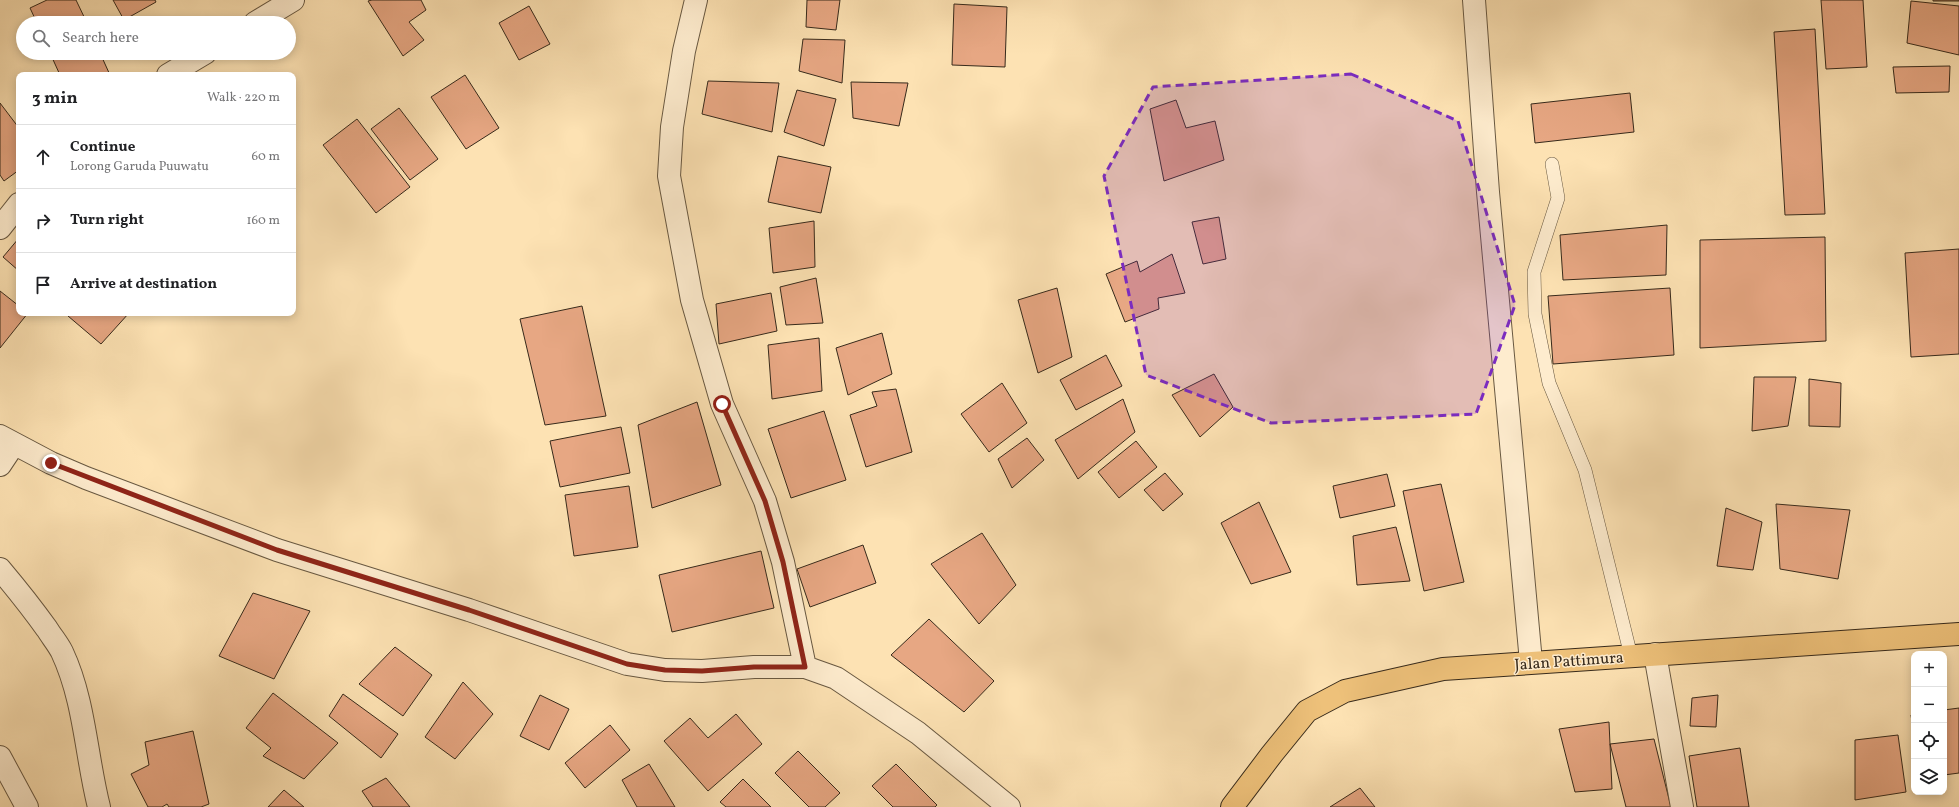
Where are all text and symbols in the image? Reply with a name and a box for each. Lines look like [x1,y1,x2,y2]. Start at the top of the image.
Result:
search box [16,16,296,60]
icon: search [30,27,52,49]
text: Search here [62,28,139,49]
text: 3 min [32,87,78,110]
text: Walk · 220 m [207,89,280,107]
text: Continue [70,137,135,158]
icon: ahead [32,146,54,168]
text: 60 m [252,148,280,166]
text: Lorong Garuda Puuwatu [70,158,209,176]
icon: right [32,210,54,232]
text: Turn right [70,210,144,231]
text: 160 m [246,212,280,230]
icon: arrive [32,274,54,296]
text: Arrive at destination [70,274,217,295]
route start [713,395,731,413]
route end [42,454,60,472]
street label: Jalan Pattimura [1514,647,1625,677]
map controls [1911,651,1947,795]
button: + [1911,651,1947,687]
button: − [1911,687,1947,723]
button: locate [1911,723,1947,759]
button: layers [1911,759,1947,795]

